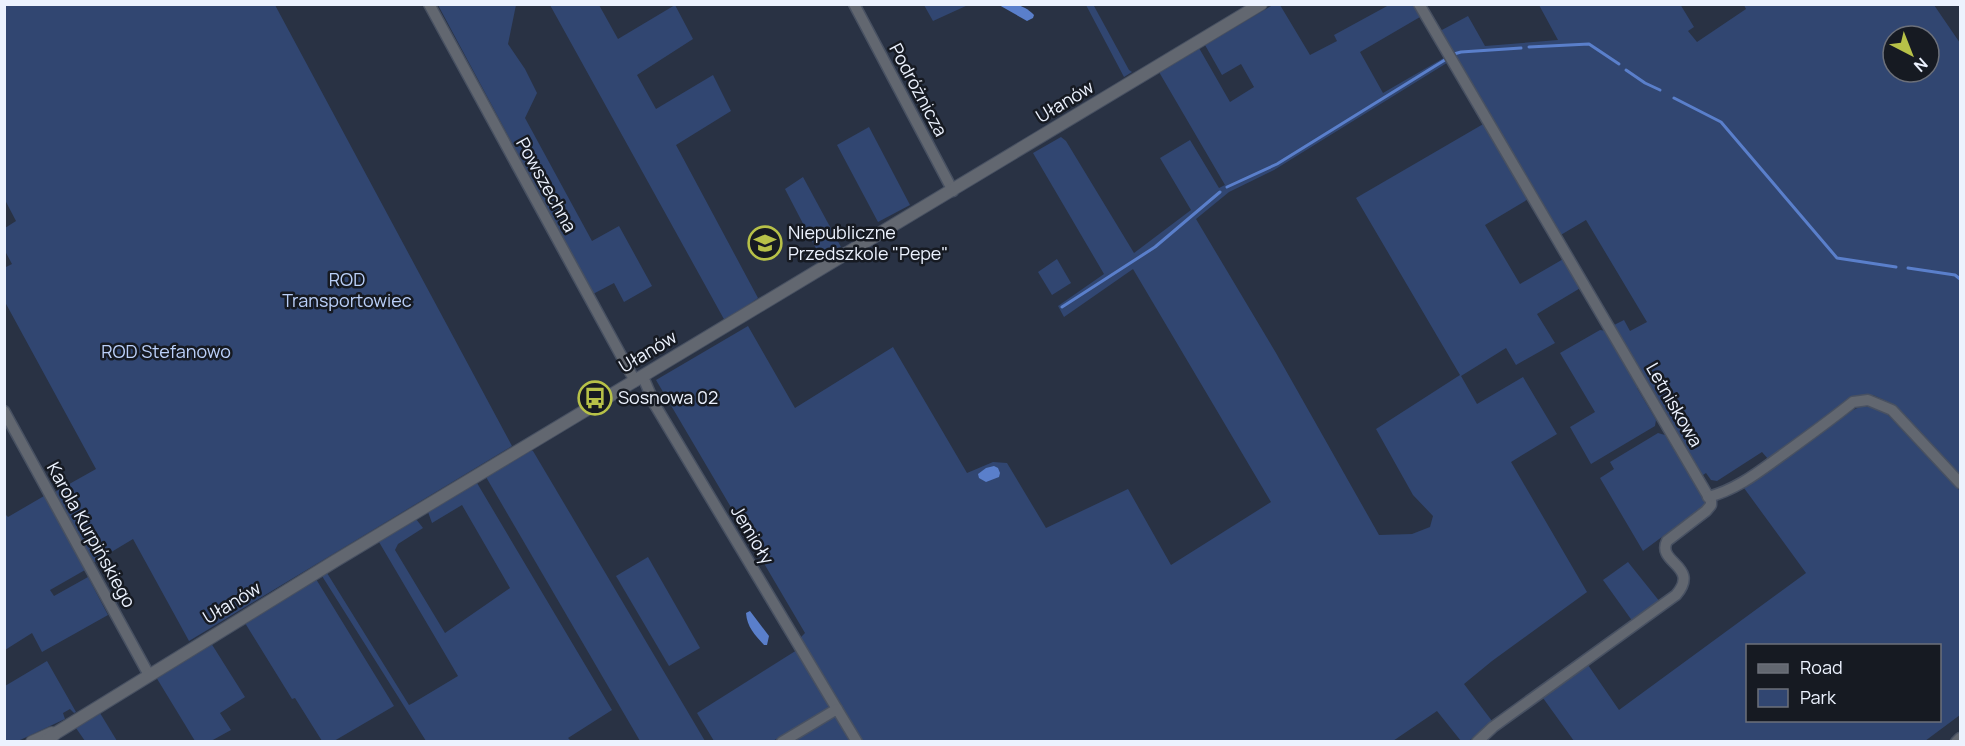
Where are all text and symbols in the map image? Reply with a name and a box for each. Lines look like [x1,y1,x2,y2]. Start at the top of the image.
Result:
north arrow [1881,24,1941,84]
street label: Podróżnicza [884,39,953,140]
text: N [1909,53,1933,77]
street label: Ułanów [1031,74,1098,128]
street label: Powszechna [511,133,583,236]
place label: Niepubliczne Przedszkole "Pepe" [788,220,948,265]
school or university icon: Niepubliczne Przedszkole "Pepe" [747,225,783,261]
park label: ROD Transportowiec [282,267,412,312]
street label: Ułanów [614,324,681,378]
park label: ROD Stefanowo [101,339,231,363]
street label: Letniskowa [1641,358,1709,451]
bus stop icon: Sosnowa 02 [577,380,613,416]
place label: Sosnowa 02 [618,385,718,409]
street label: Karola Kurpińskiego [42,458,142,611]
street label: Jemioły [726,500,780,569]
street label: Ułanów [198,575,265,629]
legend [1746,644,1941,722]
text: Road [1800,655,1843,679]
text: Park [1800,685,1837,709]

